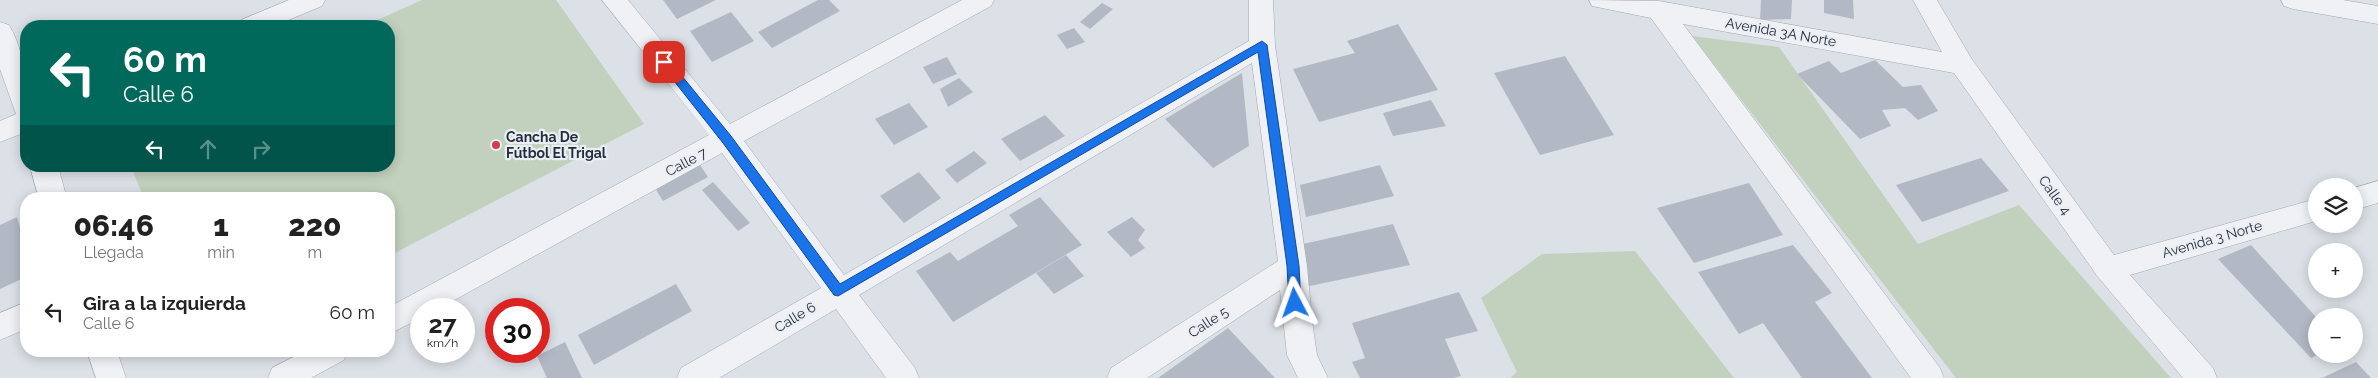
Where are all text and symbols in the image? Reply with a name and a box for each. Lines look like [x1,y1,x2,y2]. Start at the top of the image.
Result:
street label: Avenida 3A Norte [1724,14,1838,50]
text: 60 m [123,39,207,80]
icon: left [40,40,105,105]
pin [643,41,685,83]
icon: arrive [650,48,678,76]
text: Calle 6 [123,81,194,107]
place label: Cancha De Fútbol El Trigal [506,129,607,161]
icon: left [141,135,169,163]
icon: ahead [194,135,222,163]
icon: right [247,135,275,163]
marker: Cancha De Fútbol El Trigal [490,139,502,151]
street label: Calle 7 [663,144,710,179]
street label: Calle 4 [2036,172,2075,218]
map controls [2308,178,2363,363]
button: layers [2308,178,2363,233]
text: 06:46 [73,208,154,243]
text: 1 [213,208,229,243]
text: 220 [288,208,342,243]
street label: Avenida 3 Norte [2160,217,2264,261]
text: Llegada [83,243,144,262]
text: min [207,243,235,262]
text: m [308,243,322,262]
button: + [2308,243,2363,298]
position arrow [1268,276,1320,328]
text: Gira a la izquierda [83,292,246,314]
icon: left [40,298,68,326]
speed limit sign: 30 [485,298,550,363]
street label: Calle 6 [772,299,818,335]
text: 60 m [330,301,375,323]
street label: Calle 5 [1185,303,1231,341]
button: − [2308,308,2363,363]
text: 27 [428,309,457,339]
text: Calle 6 [83,314,135,333]
text: km/h [427,336,458,350]

